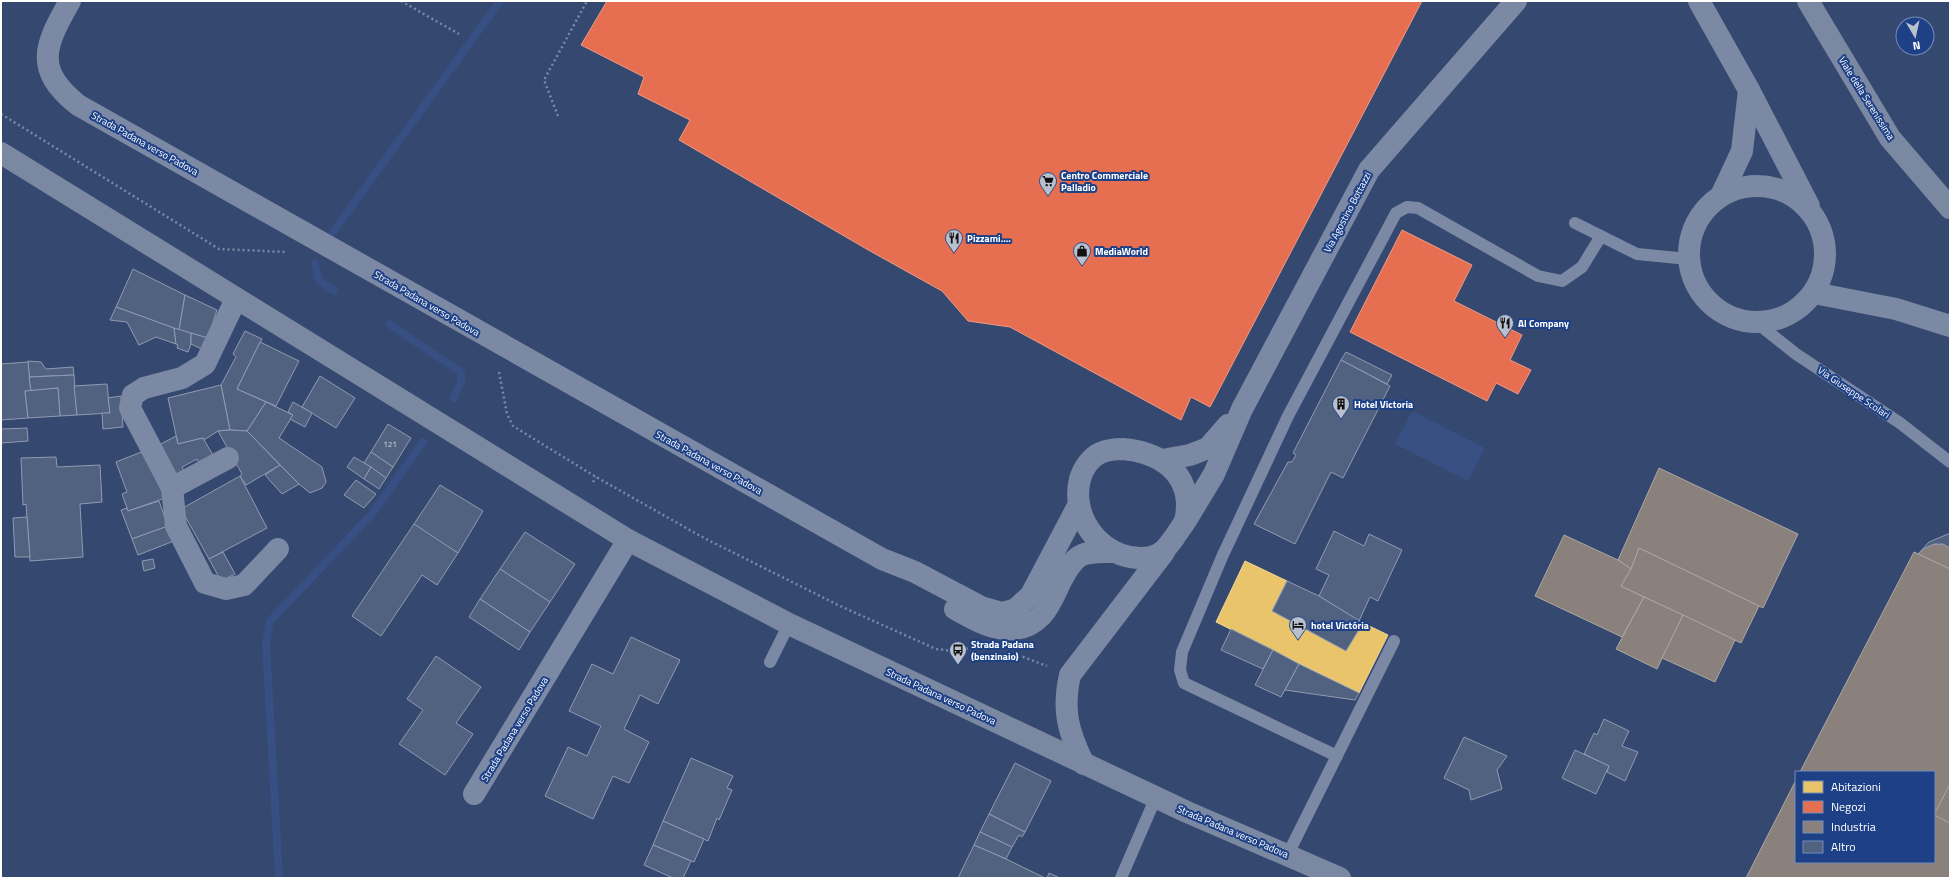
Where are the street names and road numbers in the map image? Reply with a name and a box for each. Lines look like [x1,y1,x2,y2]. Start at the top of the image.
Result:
street label: Viale della Serenissima [1835,54,1898,143]
street label: Strada Padana verso Padova [89,108,201,179]
street label: Via Agostino Bottazzi [1320,169,1375,255]
street label: Strada Padana verso Padova [371,267,482,340]
street label: Via Giuseppe Scolari [1815,363,1893,422]
street label: Strada Padana verso Padova [653,427,765,498]
street label: Strada Padana verso Padova [883,664,998,729]
street label: Strada Padana verso Padova [477,674,552,785]
street label: Strada Padana verso Padova [1175,801,1291,862]

